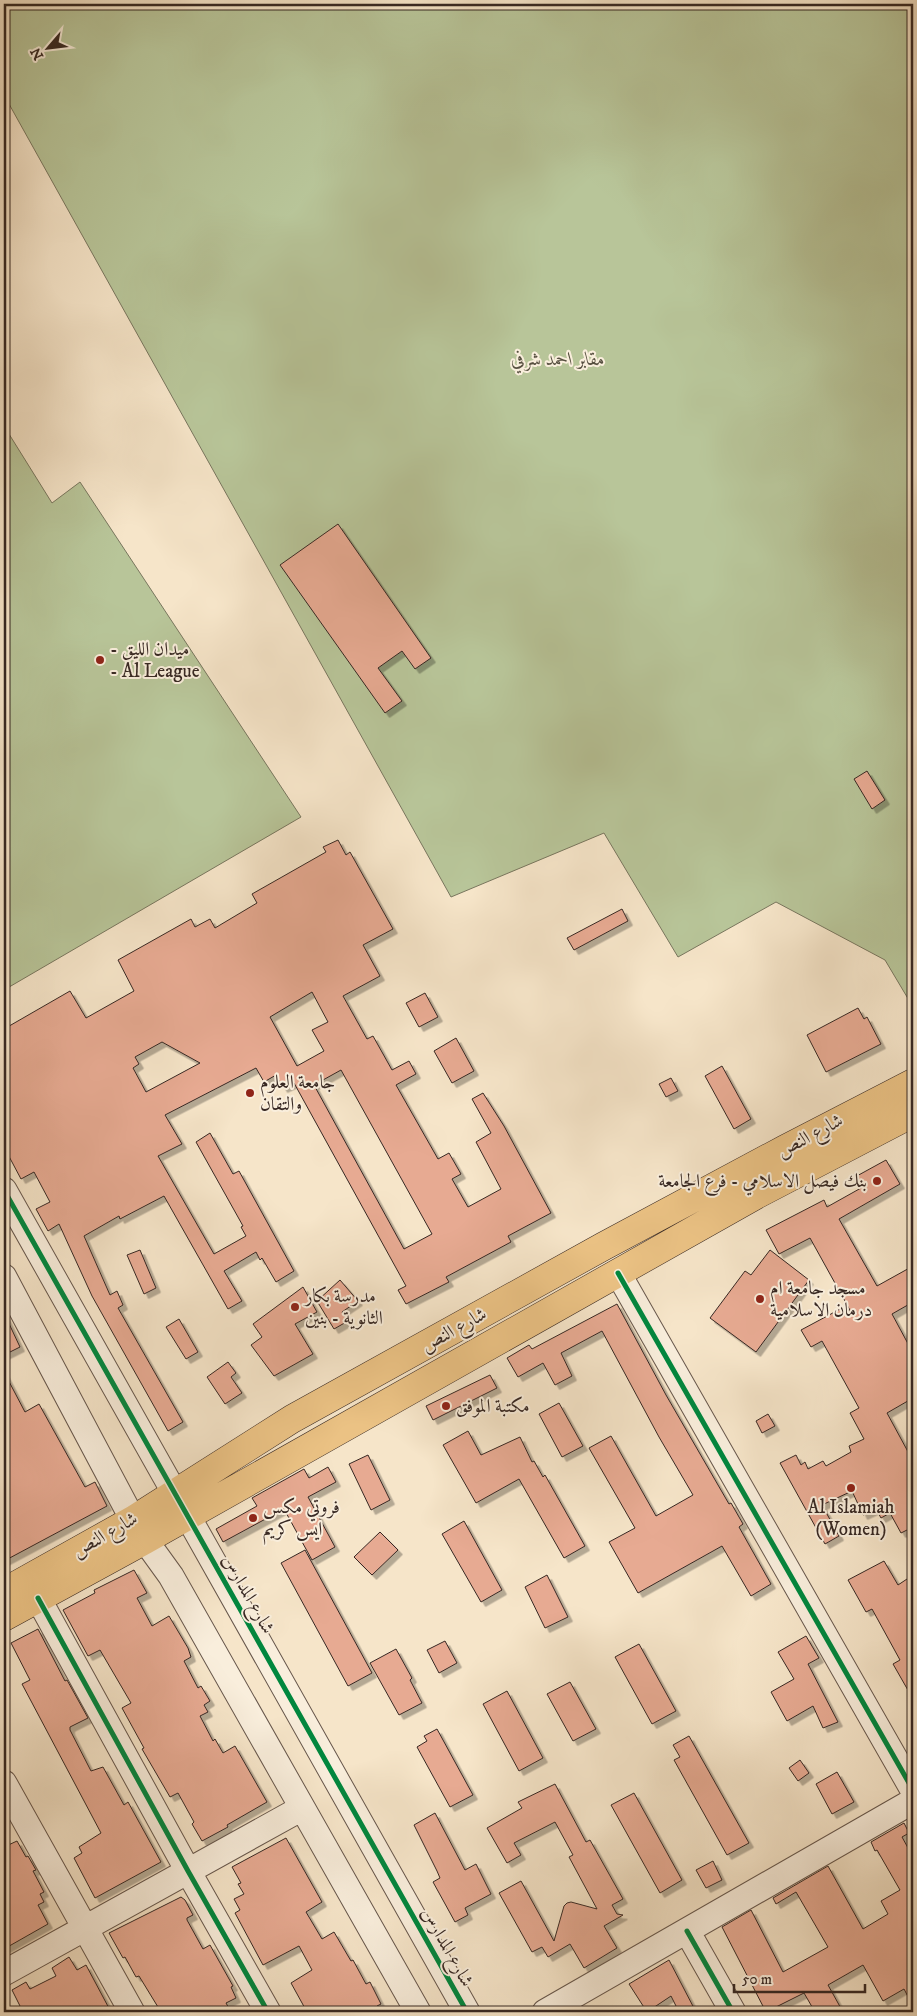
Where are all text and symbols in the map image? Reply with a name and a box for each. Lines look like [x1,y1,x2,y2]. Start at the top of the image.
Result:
north arrow [22,22,72,72]
text: N [27,44,48,63]
park label: مقابر احمد شرفي [511,348,605,374]
place label: - ميدان الليق - Al League [110,638,200,683]
marker: - ميدان الليق - Al League [94,654,106,666]
place label: جامعة العلوم والتقان [260,1071,335,1116]
marker: جامعة العلوم والتقان [244,1087,256,1099]
street label: شارع النص [773,1109,848,1166]
place label: بنك فيصل الاسلامي - فرع الجامعة [658,1170,867,1196]
marker: بنك فيصل الاسلامي - فرع الجامعة [871,1175,883,1187]
place label: مسجد جامعة ام درمان الاسلامية [770,1277,872,1322]
place label: مدرسة بكار الثانوية - بنين [303,1285,383,1330]
marker: مسجد جامعة ام درمان الاسلامية [754,1293,766,1305]
marker: مدرسة بكار الثانوية - بنين [289,1301,301,1313]
street label: شارع النص [417,1303,492,1360]
place label: مكتبة الموفق [456,1395,530,1418]
marker: مكتبة الموفق [440,1400,452,1412]
marker: Al Islamiah (Women) [845,1482,857,1494]
place label: فروتي مكس ايس كريم [263,1496,340,1545]
place label: Al Islamiah (Women) [807,1496,895,1541]
street label: شارع النص [68,1507,143,1565]
marker: فروتي مكس ايس كريم [247,1512,259,1524]
street label: شارع المدارس [214,1550,279,1639]
street label: شارع المدارس [413,1903,478,1992]
scale bar [734,1961,866,1993]
text: 50 m [742,1970,772,1989]

